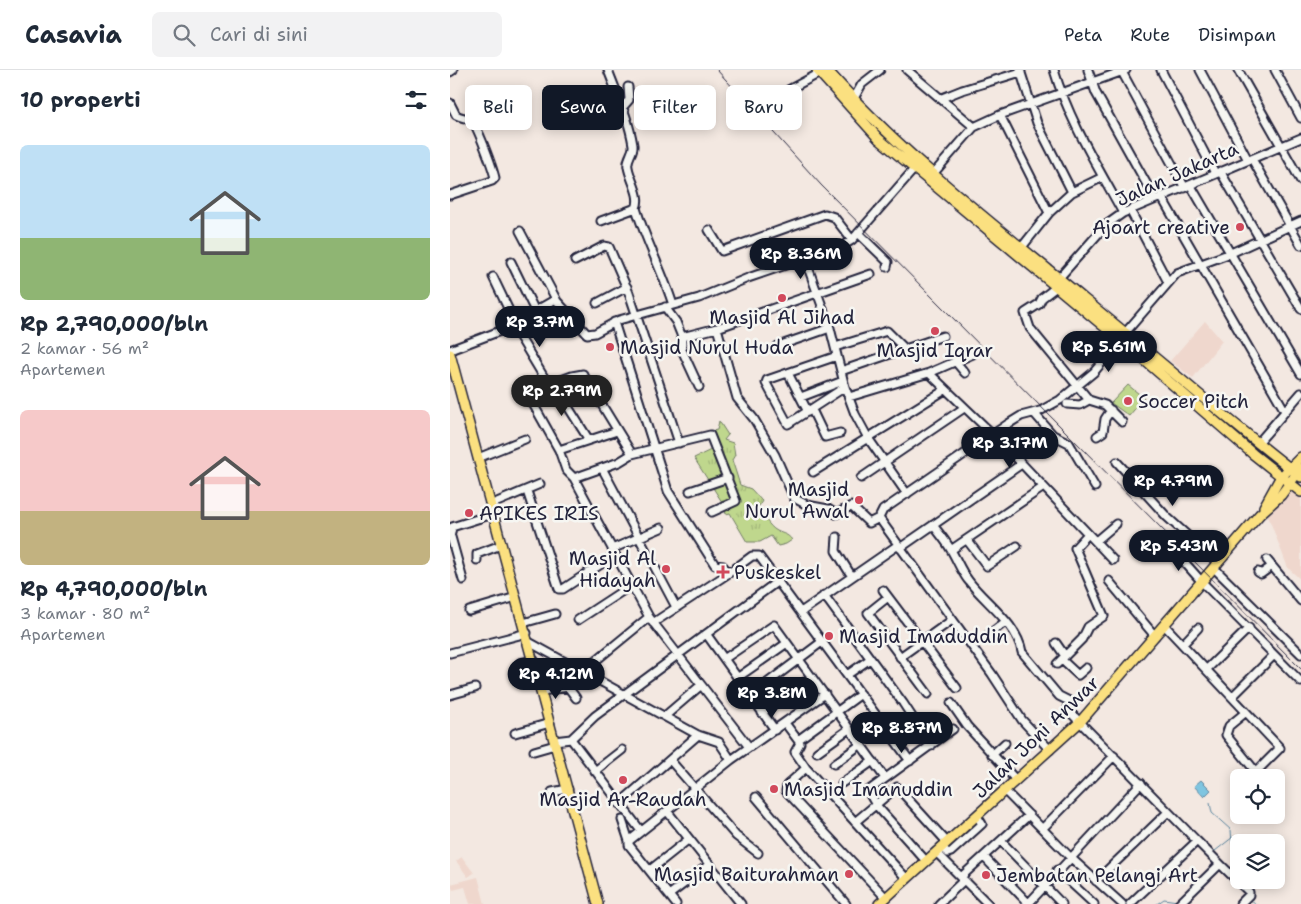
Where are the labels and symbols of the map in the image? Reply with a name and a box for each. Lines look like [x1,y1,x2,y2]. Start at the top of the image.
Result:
street label: Jalan Jakarta [1112,136,1242,212]
place label: Ajoart creative [1092,215,1230,240]
marker: Ajoart creative [1234,221,1246,233]
pin: Rp 8.36M [749,238,853,280]
marker: Masjid Al Jihad [776,292,788,304]
place label: Masjid Al Jihad [709,305,855,330]
pin: Rp 3.7M [494,306,586,348]
marker: Masjid Iqrar [929,325,941,337]
pin: Rp 5.61M [1057,330,1161,373]
place label: Masjid Nurul Huda [620,335,793,360]
place label: Masjid Iqrar [877,338,993,363]
marker: Masjid Nurul Huda [604,341,616,353]
pin: Rp 2.79M [510,374,614,417]
place label: Soccer Pitch [1138,389,1249,414]
marker: Soccer Pitch [1122,395,1134,407]
pin: Rp 3.17M [958,426,1062,469]
pin: Rp 4.79M [1121,464,1225,507]
place label: Masjid Nurul Awal [745,477,849,524]
marker: Masjid Nurul Awal [853,494,865,506]
place label: APIKES IRIS [479,501,599,526]
marker: APIKES IRIS [463,507,475,519]
pin: Rp 5.43M [1127,530,1231,572]
place label: Masjid Al Hidayah [569,546,656,593]
place label: Puskeskel [734,560,821,585]
marker: Masjid Al Hidayah [660,563,672,575]
marker: Puskeskel [716,565,730,579]
place label: Masjid Imaduddin [839,624,1008,649]
marker: Masjid Imaduddin [823,630,835,642]
pin: Rp 4.12M [504,658,608,700]
street label: Jalan Joni Anwar [967,670,1105,804]
pin: Rp 3.8M [726,676,818,719]
pin: Rp 8.87M [850,712,954,754]
marker: Masjid Ar-Raudah [617,774,629,786]
place label: Masjid Imanuddin [784,777,953,802]
marker: Masjid Imanuddin [768,783,780,795]
place label: Masjid Ar-Raudah [539,787,707,812]
place label: Masjid Baiturahman [654,862,839,887]
place label: Jembatan Pelangi Art [996,863,1198,888]
marker: Masjid Baiturahman [843,868,855,880]
marker: Jembatan Pelangi Art [980,869,992,881]

